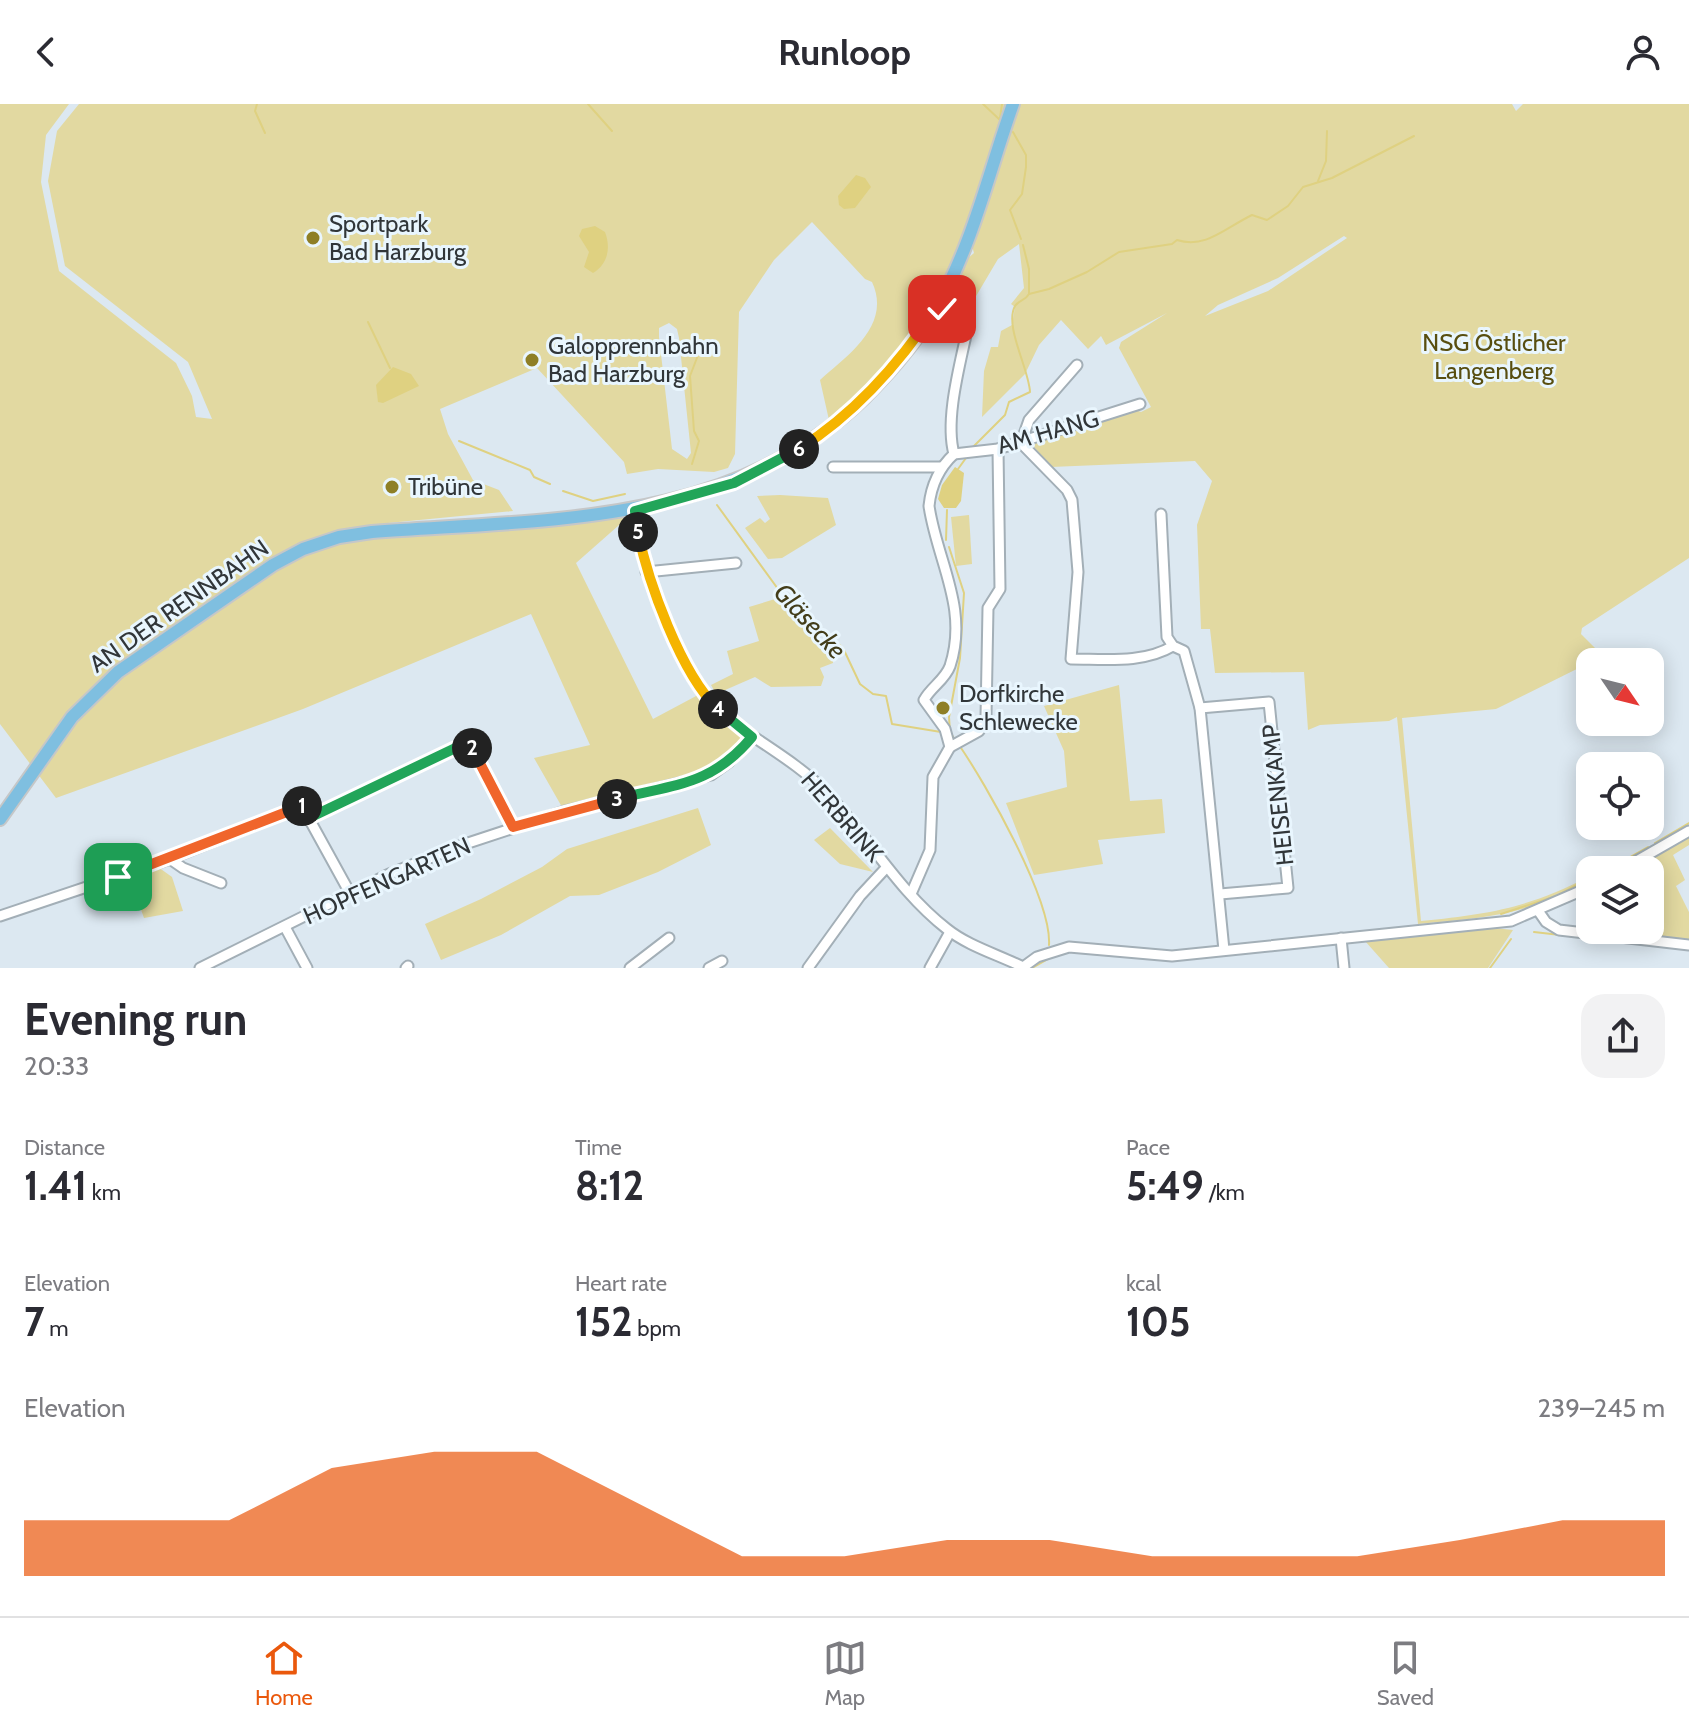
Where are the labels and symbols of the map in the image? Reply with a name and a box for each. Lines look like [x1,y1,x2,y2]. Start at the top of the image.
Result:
place label: Sportpark Bad Harzburg [329,209,467,266]
marker: Sportpark Bad Harzburg [304,229,322,247]
pin [908,275,976,343]
park label: NSG Östlicher Langenberg [1422,328,1566,385]
place label: Galopprennbahn Bad Harzburg [548,331,719,388]
marker: Galopprennbahn Bad Harzburg [523,351,541,369]
street label: AM HANG [994,403,1102,460]
pin: 6 [779,429,819,469]
place label: Tribüne [408,472,483,501]
marker: Tribüne [383,478,401,496]
pin: 5 [618,512,658,552]
street label: AN DER RENNBAHN [83,533,274,678]
water label: Gläsecke [767,577,853,665]
north arrow [1576,648,1664,736]
place label: Dorfkirche Schlewecke [959,679,1078,736]
pin: 4 [698,689,738,729]
marker: Dorfkirche Schlewecke [934,699,952,717]
street label: HEISENKAMP [1256,723,1299,867]
pin: 2 [452,728,492,768]
street label: HERBRINK [795,766,890,868]
pin: 3 [597,779,637,819]
pin: 1 [282,786,322,826]
street label: HOPFENGARTEN [299,831,475,930]
pin [84,843,152,911]

